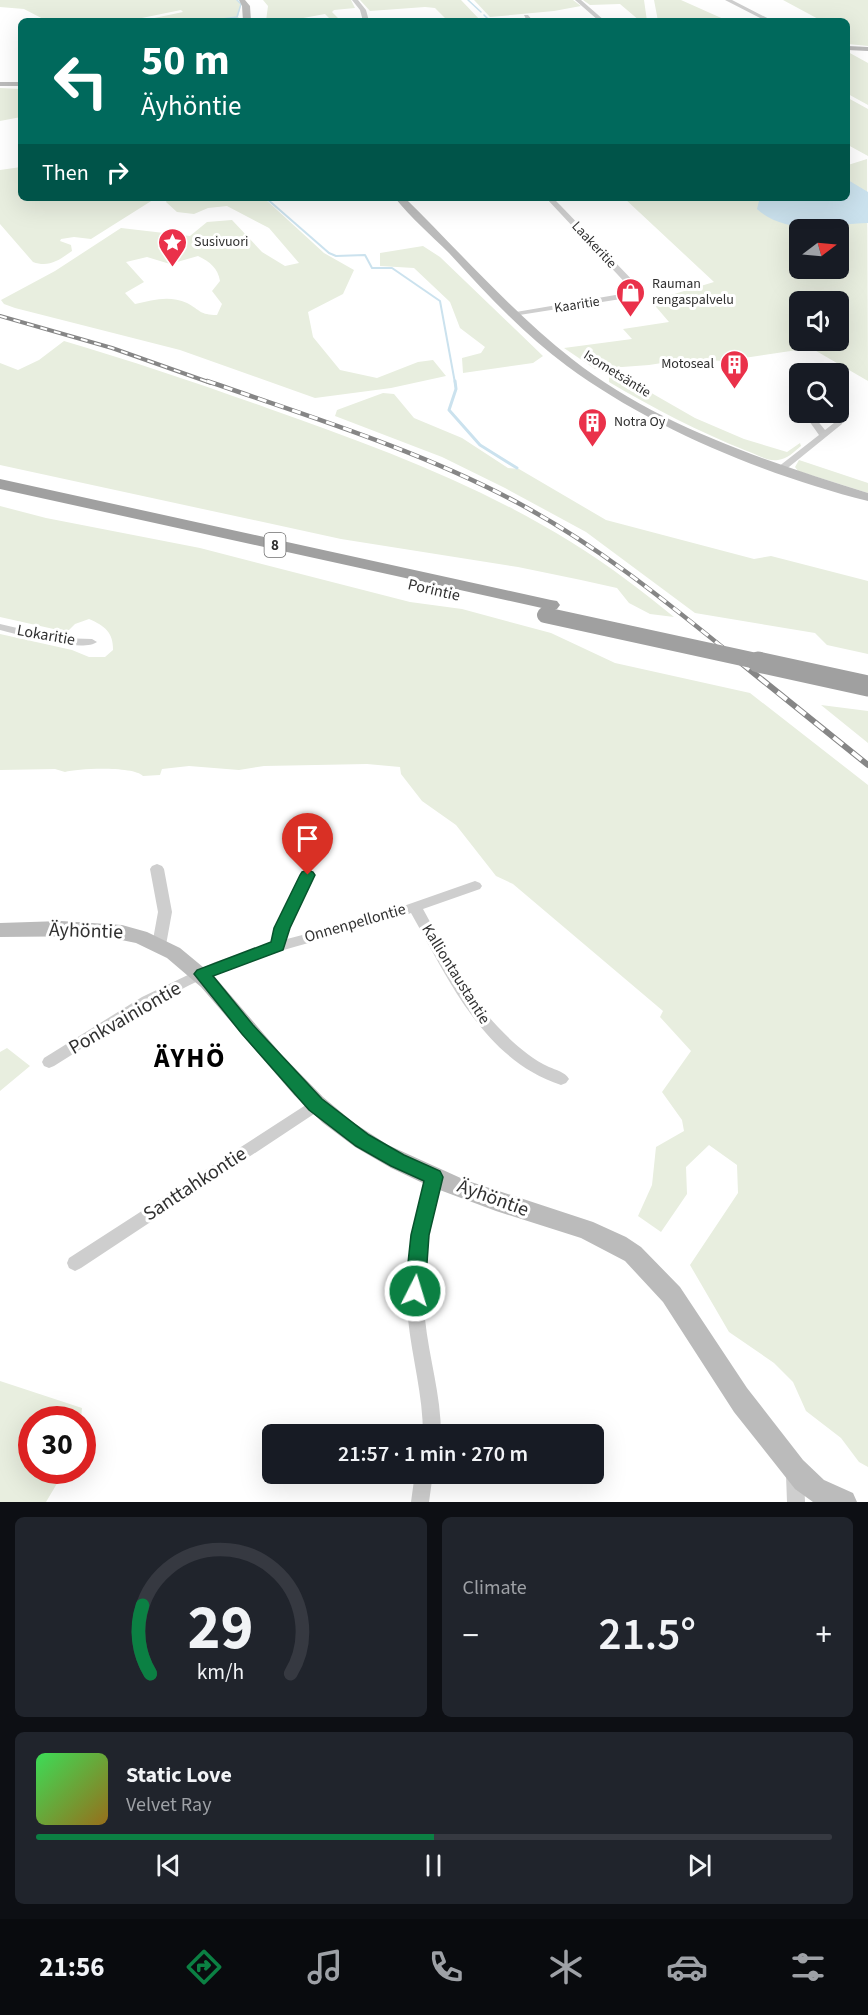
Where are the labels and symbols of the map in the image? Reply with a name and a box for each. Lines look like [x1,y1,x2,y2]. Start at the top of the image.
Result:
street label: Laakeritie [567,217,621,273]
north arrow [789,219,849,279]
place icon: Susivuori [157,226,189,268]
place label: Susivuori [194,232,248,252]
place label: Rauman rengaspalvelu [652,274,734,310]
shop icon: Rauman rengaspalvelu [615,276,647,318]
street label: Kaaritie [553,292,601,318]
street label: Isometsäntie [580,345,655,403]
building icon: Motoseal [719,348,751,390]
place label: Motoseal [661,354,714,374]
building icon: Notra Oy [577,406,609,448]
place label: Notra Oy [614,412,666,432]
road number: 8 [264,533,286,557]
street label: Porintie [406,573,462,607]
street label: Lokaritie [15,619,77,651]
pin [282,813,333,875]
street label: Onnenpellontie [302,898,408,948]
street label: Äyhöntie [48,916,124,946]
street label: Kalliontaustantie [416,920,496,1028]
street label: Ponkvainiontie [64,974,186,1062]
district label: ÄYHÖ [153,1039,226,1078]
street label: Santtahkontie [138,1140,252,1228]
street label: Äyhöntie [453,1172,533,1224]
position arrow [383,1259,447,1323]
speed limit sign: 30 [18,1406,96,1484]

